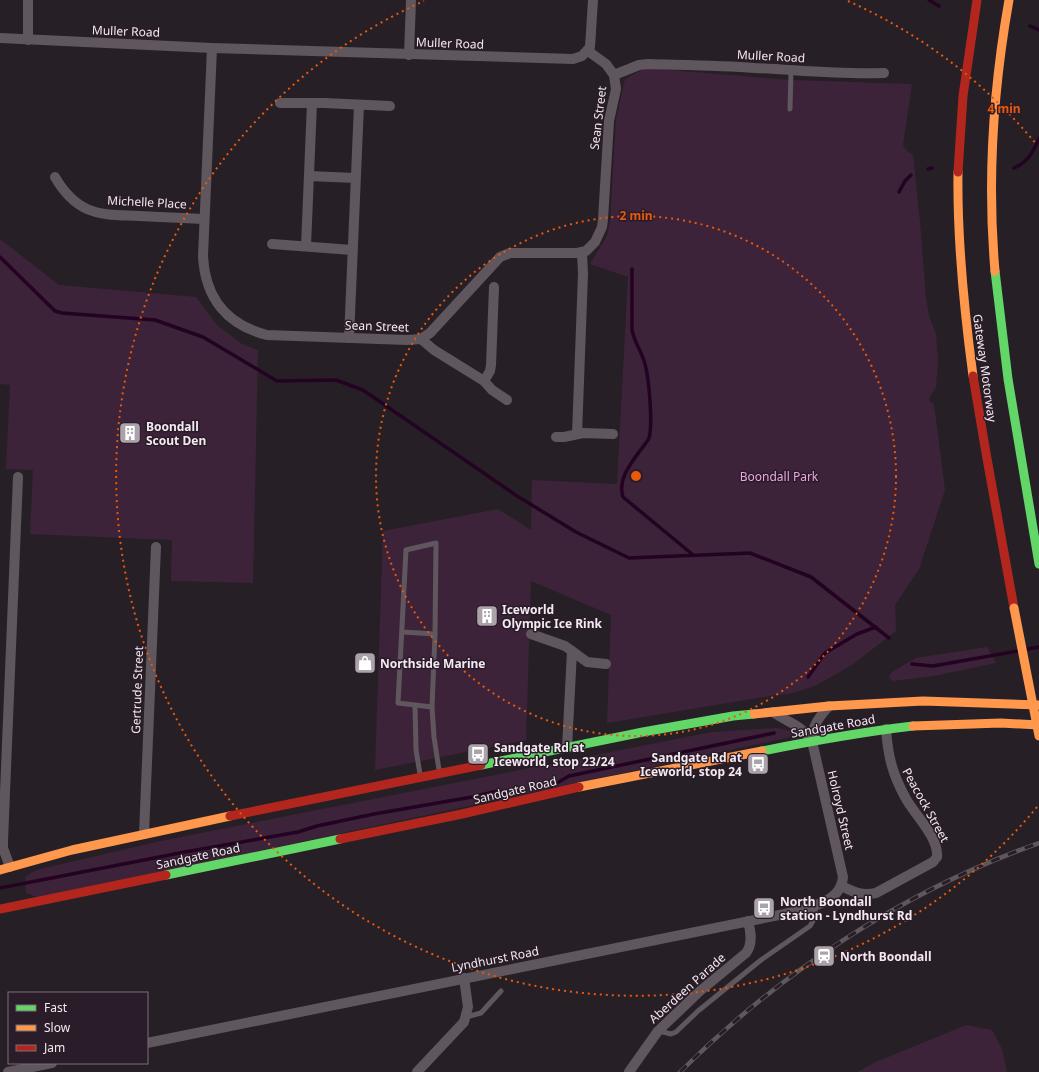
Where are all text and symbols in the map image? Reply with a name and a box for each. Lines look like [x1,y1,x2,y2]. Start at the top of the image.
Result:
street label: Muller Road [92,21,160,41]
street label: Muller Road [416,33,484,53]
street label: Muller Road [737,46,805,66]
street label: Sean Street [586,84,610,151]
text: 4 min [987,100,1021,117]
street label: Michelle Place [107,191,187,213]
text: 2 min [619,207,653,224]
street label: Gateway Motorway [969,313,1001,424]
street label: Sean Street [345,316,410,336]
place label: Boondall Scout Den [146,418,206,449]
building icon: Boondall Scout Den [117,420,143,446]
park label: Boondall Park [740,468,819,485]
centre of rings [629,469,643,483]
place label: Iceworld Olympic Ice Rink [502,601,603,632]
building icon: Iceworld Olympic Ice Rink [474,603,500,629]
street label: Gertrude Street [127,645,147,734]
shop icon: Northside Marine [352,650,378,676]
place label: Northside Marine [380,655,486,672]
street label: Sandgate Road [790,710,876,742]
place label: Sandgate Rd at Iceworld, stop 23/24 [494,739,615,770]
bus stop icon: Sandgate Rd at Iceworld, stop 23/24 [465,741,491,767]
place label: Sandgate Rd at Iceworld, stop 24 [640,749,742,780]
bus stop icon: Sandgate Rd at Iceworld, stop 24 [745,751,771,777]
street label: Peacock Street [899,765,954,846]
street label: Holroyd Street [824,769,859,852]
street label: Sandgate Road [472,772,558,808]
street label: Sandgate Road [155,839,241,873]
place label: North Boondall station - Lyndhurst Rd [780,893,912,924]
bus stop icon: North Boondall station - Lyndhurst Rd [751,895,777,921]
street label: Lyndhurst Road [450,942,540,976]
station icon: North Boondall [811,943,837,969]
place label: North Boondall [840,948,931,965]
street label: Aberdeen Parade [645,949,729,1027]
legend [8,992,148,1064]
text: Fast [44,999,68,1016]
text: Slow [44,1019,71,1036]
text: Jam [43,1039,65,1056]

